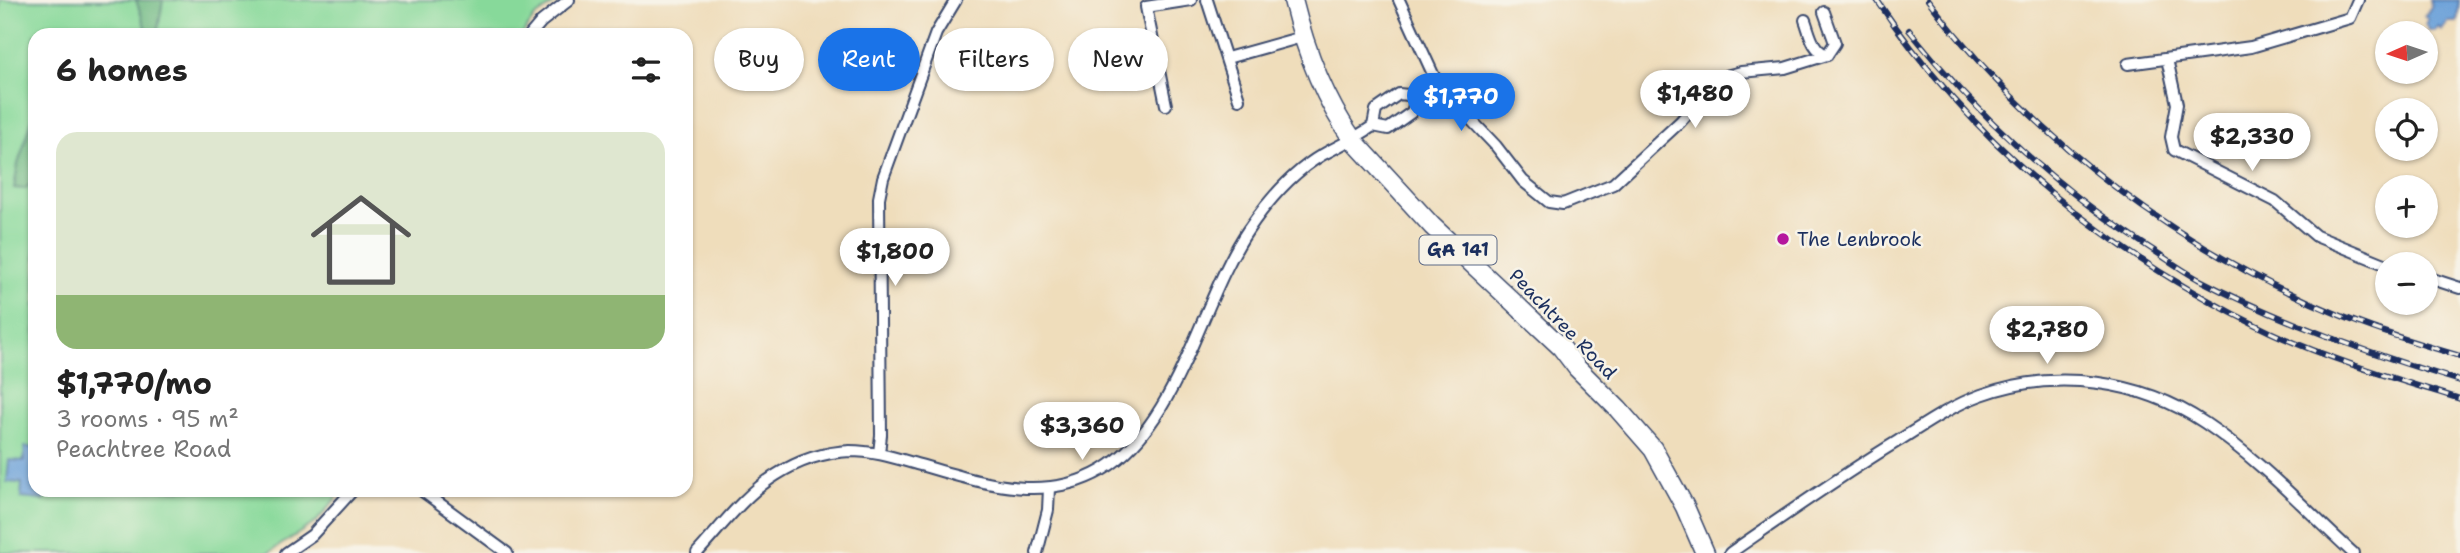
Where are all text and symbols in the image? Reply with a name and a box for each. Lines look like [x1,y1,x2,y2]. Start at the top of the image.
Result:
north arrow [2375,21,2438,84]
map controls [2375,21,2438,315]
chip: Buy [714,28,804,91]
chip: Rent [818,28,920,91]
chip: Filters [934,28,1054,91]
chip: New [1068,28,1168,91]
text: 6 homes [56,50,188,91]
icon: filters [627,51,665,89]
pin: $1,480 [1638,71,1752,130]
pin: $1,770 [1404,74,1518,133]
text: $1,480 [1656,78,1734,108]
text: $1,770 [1423,81,1499,111]
button: locate [2375,98,2438,161]
pin: $2,330 [2195,114,2309,173]
text: $2,330 [2210,121,2294,151]
button: + [2375,175,2438,238]
icon: home [298,177,424,303]
place label: The Lenbrook [1797,227,1922,252]
pin: $1,800 [838,229,952,288]
marker: The Lenbrook [1775,231,1791,247]
text: $1,800 [856,236,934,266]
road number: GA 141 [1420,236,1496,264]
button: − [2375,252,2438,315]
street label: Peachtree Road [1504,263,1622,385]
pin: $2,780 [1990,306,2104,366]
text: $2,780 [2005,314,2089,344]
text: $1,770/mo [56,363,212,404]
pin: $3,360 [1025,402,1139,462]
text: 3 rooms · 95 m² [56,404,239,434]
text: $3,360 [1039,410,1125,440]
text: Peachtree Road [56,434,231,464]

